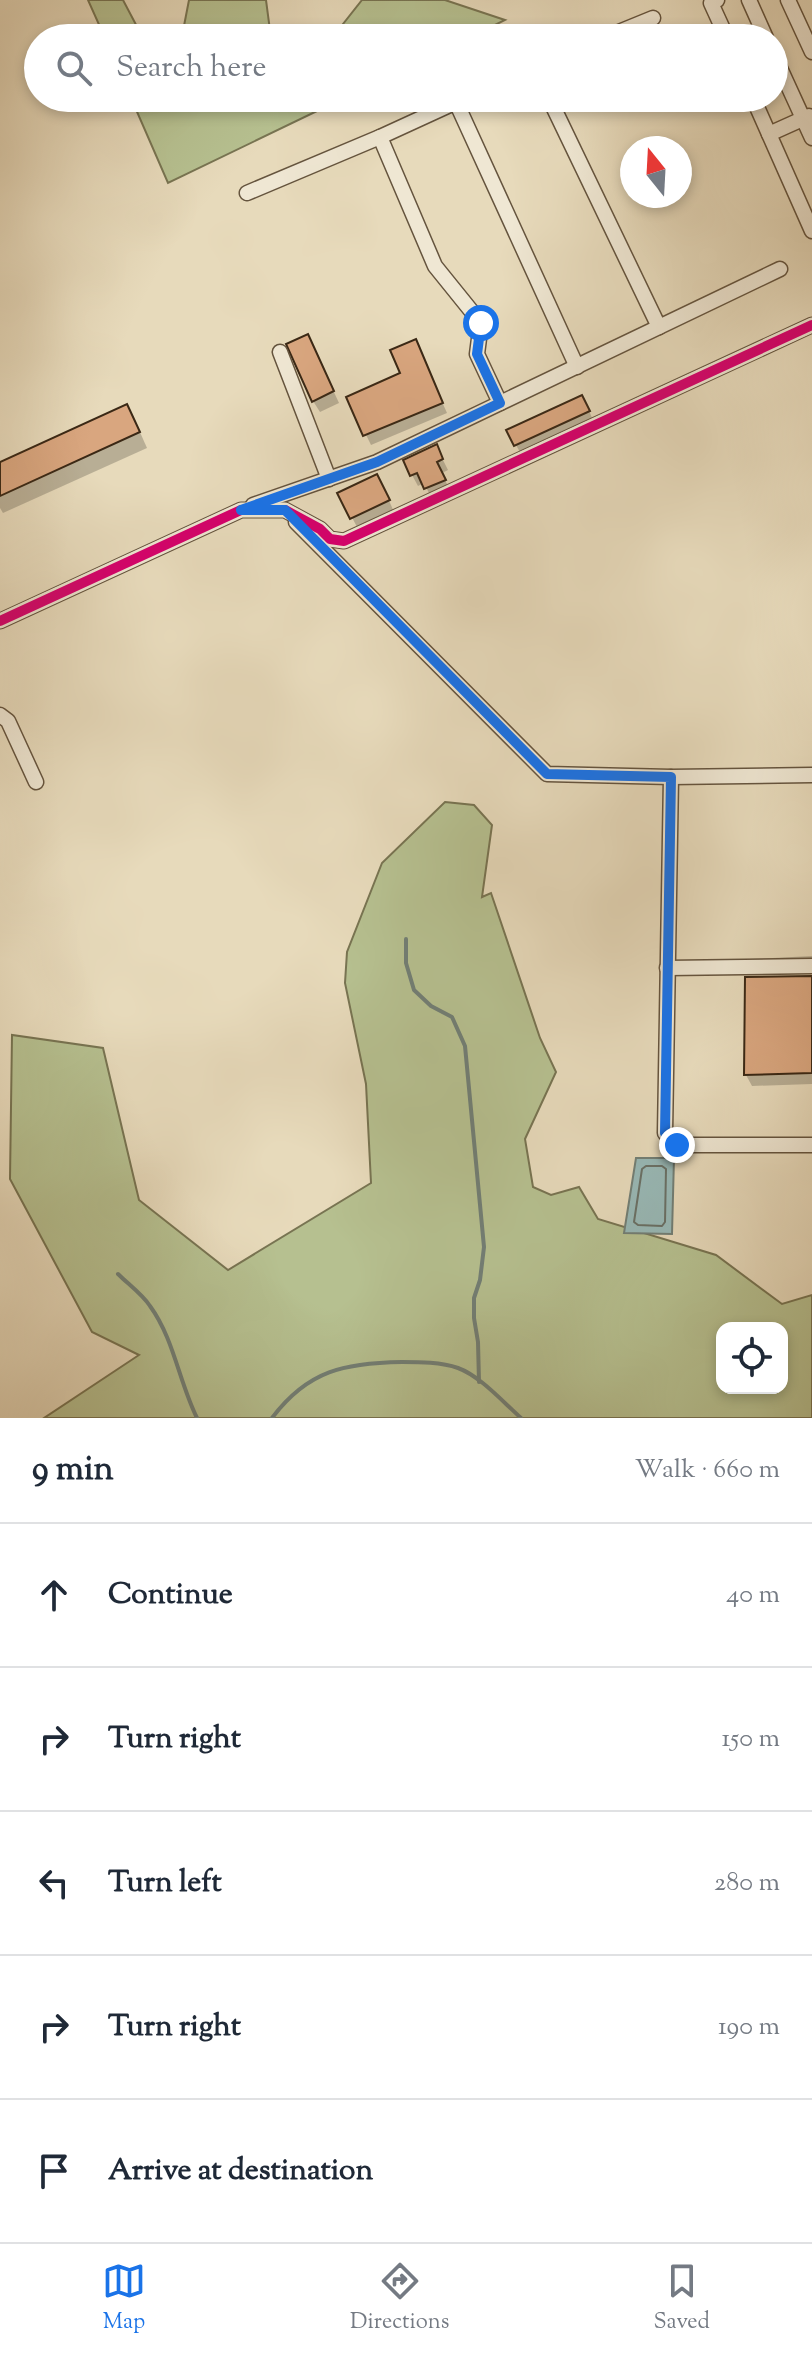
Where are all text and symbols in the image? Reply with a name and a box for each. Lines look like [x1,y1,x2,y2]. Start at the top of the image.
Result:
search box [24,24,788,112]
icon: search [52,46,96,90]
text: Search here [116,47,266,90]
north arrow [620,136,692,208]
route start [463,305,499,341]
route end [659,1127,695,1163]
map controls [716,1322,788,1394]
button: locate [716,1322,788,1394]
text: 9 min [32,1446,114,1495]
text: Walk · 660 m [635,1452,780,1489]
icon: ahead [32,1573,76,1617]
text: Continue [108,1574,233,1617]
text: 40 m [726,1577,780,1614]
icon: right [32,1717,76,1761]
text: Turn right [108,1718,241,1761]
text: 150 m [721,1721,780,1758]
icon: left [32,1861,76,1905]
text: Turn left [108,1862,222,1905]
text: 280 m [714,1865,780,1902]
icon: right [32,2005,76,2049]
text: Turn right [108,2006,241,2049]
text: 190 m [718,2009,780,2046]
icon: arrive [32,2149,76,2193]
text: Arrive at destination [108,2150,373,2193]
tab: Map [102,2259,146,2339]
tab: Directions [350,2259,449,2339]
tab: Saved [653,2259,710,2339]

